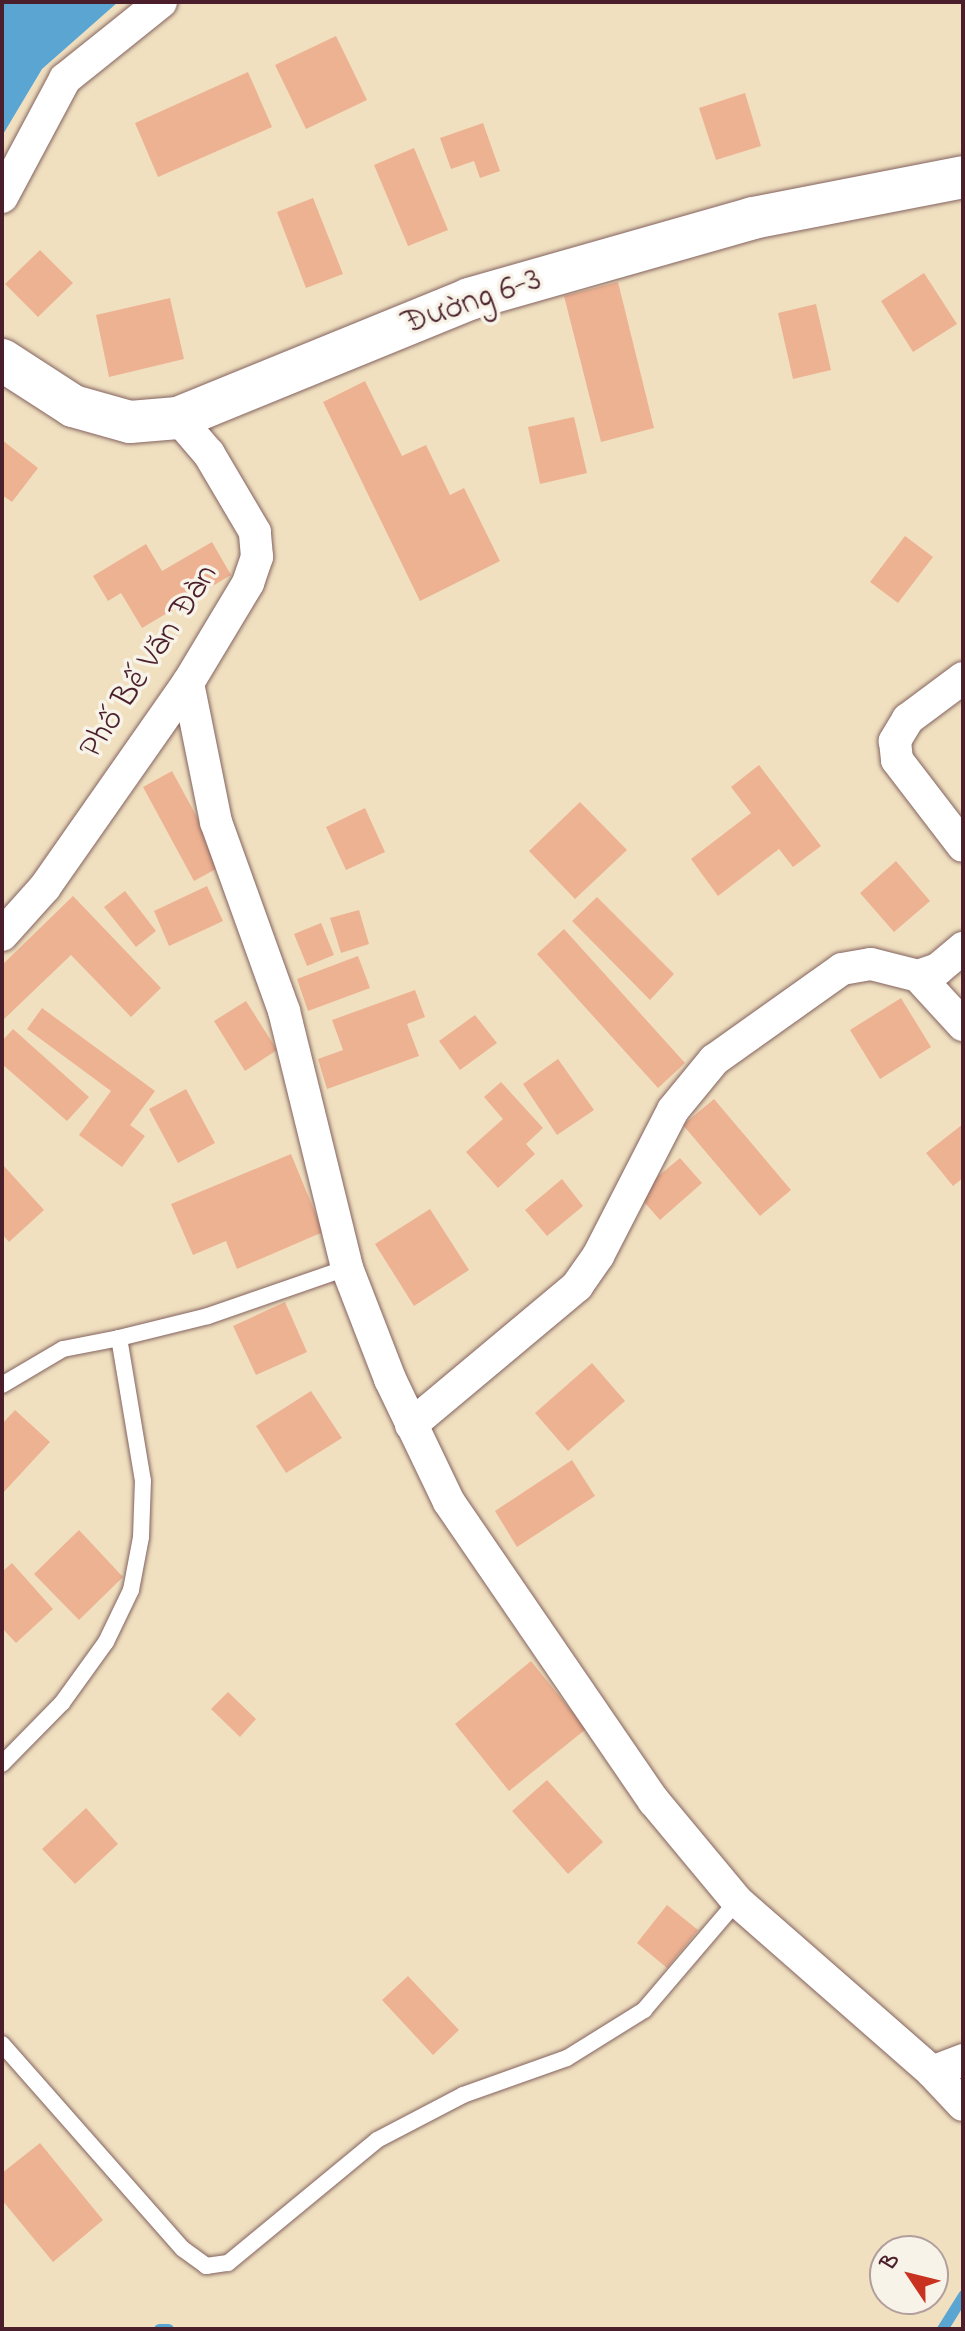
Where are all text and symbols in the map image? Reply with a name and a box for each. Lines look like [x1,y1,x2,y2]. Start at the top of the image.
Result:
street label: Đường 6-3 [397,260,547,346]
street label: Phố Bế Văn Đàn [72,557,228,767]
north arrow [869,2235,949,2315]
text: B [874,2247,908,2278]

